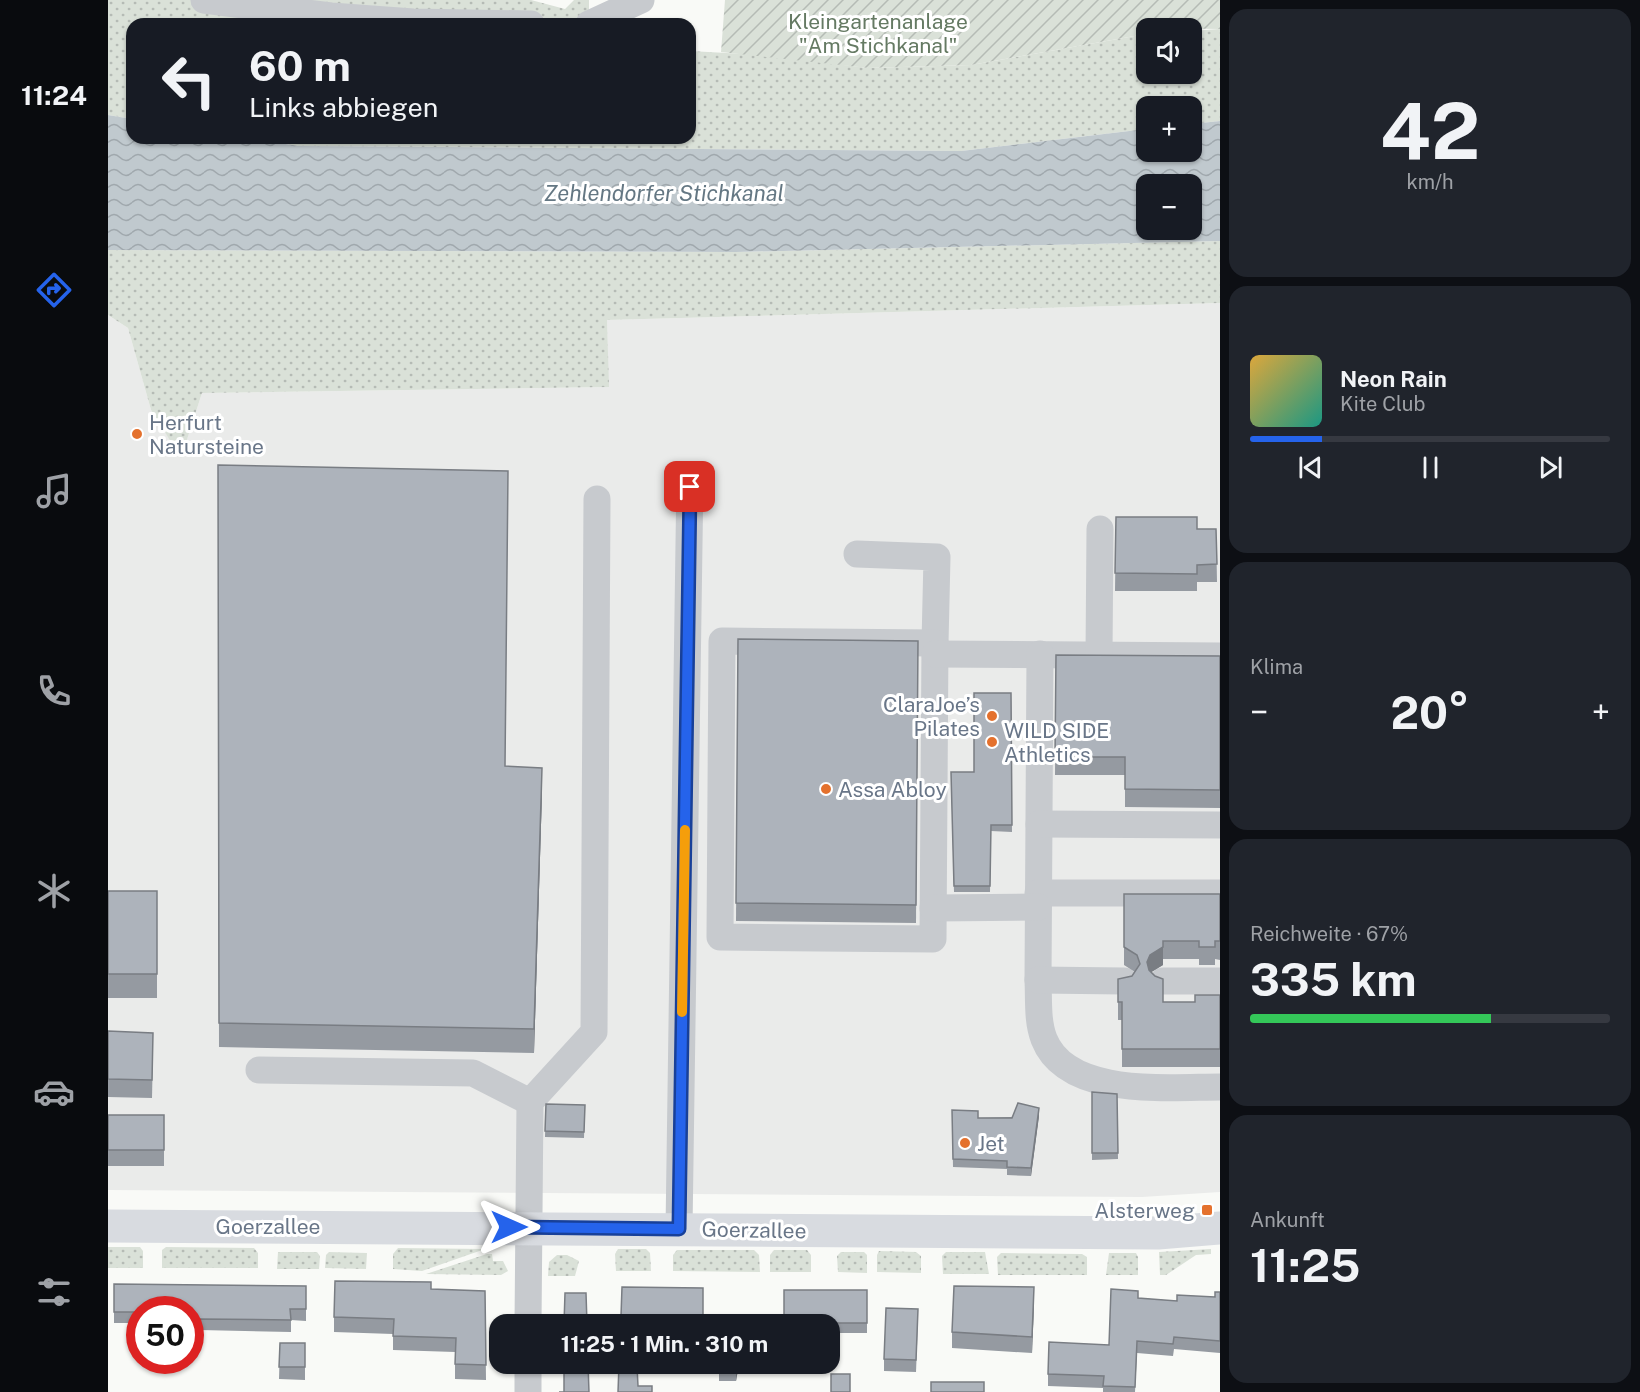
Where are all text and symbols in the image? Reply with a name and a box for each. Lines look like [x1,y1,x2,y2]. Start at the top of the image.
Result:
park label: Kleingartenanlage "Am Stichkanal" [788,9,968,58]
map controls [1136,18,1202,240]
button: sound [1136,18,1202,84]
text: 60 m [249,41,351,90]
icon: left [150,42,228,120]
text: 11:24 [21,79,87,111]
text: 42 [1380,85,1480,177]
text: Links abbiegen [249,91,438,123]
button: + [1136,96,1202,162]
text: km/h [1406,170,1454,194]
button: − [1136,174,1202,240]
water label: Zehlendorfer Stichkanal [544,180,784,206]
icon: directions [33,269,75,311]
text: Neon Rain [1340,366,1447,392]
text: Kite Club [1340,392,1425,416]
place label: Herfurt Natursteine [149,410,264,459]
marker: Herfurt Natursteine [130,427,144,441]
icon: previous [1294,451,1327,484]
icon: pause [1414,451,1447,484]
icon: next [1534,451,1567,484]
pin [664,461,715,512]
icon: music [33,470,75,512]
icon: arrive [673,470,706,503]
text: Klima [1250,655,1303,679]
icon: phone [33,670,75,712]
text: 20° [1391,686,1469,739]
place label: ClaraJoe’s Pilates [883,692,980,741]
text: − [1250,693,1268,731]
text: + [1592,693,1610,731]
marker: ClaraJoe’s Pilates [985,709,999,723]
place label: WILD SIDE Athletics [1004,718,1109,767]
marker: WILD SIDE Athletics [985,735,999,749]
place label: Assa Abloy [838,777,947,802]
marker: Assa Abloy [819,782,833,796]
icon: climate [33,870,75,912]
text: Reichweite · 67% [1250,922,1408,946]
text: 335 km [1250,953,1417,1006]
icon: car [33,1071,75,1113]
place label: Jet [977,1131,1005,1156]
marker: Jet [958,1136,972,1150]
position arrow [477,1195,541,1259]
place label: Alsterweg [1094,1198,1195,1223]
marker: Alsterweg [1200,1203,1214,1217]
text: Ankunft [1250,1208,1325,1232]
street label: Goerzallee [215,1214,321,1239]
street label: Goerzallee [701,1217,807,1243]
text: 11:25 [1250,1239,1361,1292]
icon: filters [33,1271,75,1313]
speed limit sign: 50 [126,1296,204,1374]
text: 11:25 · 1 Min. · 310 m [561,1331,768,1357]

